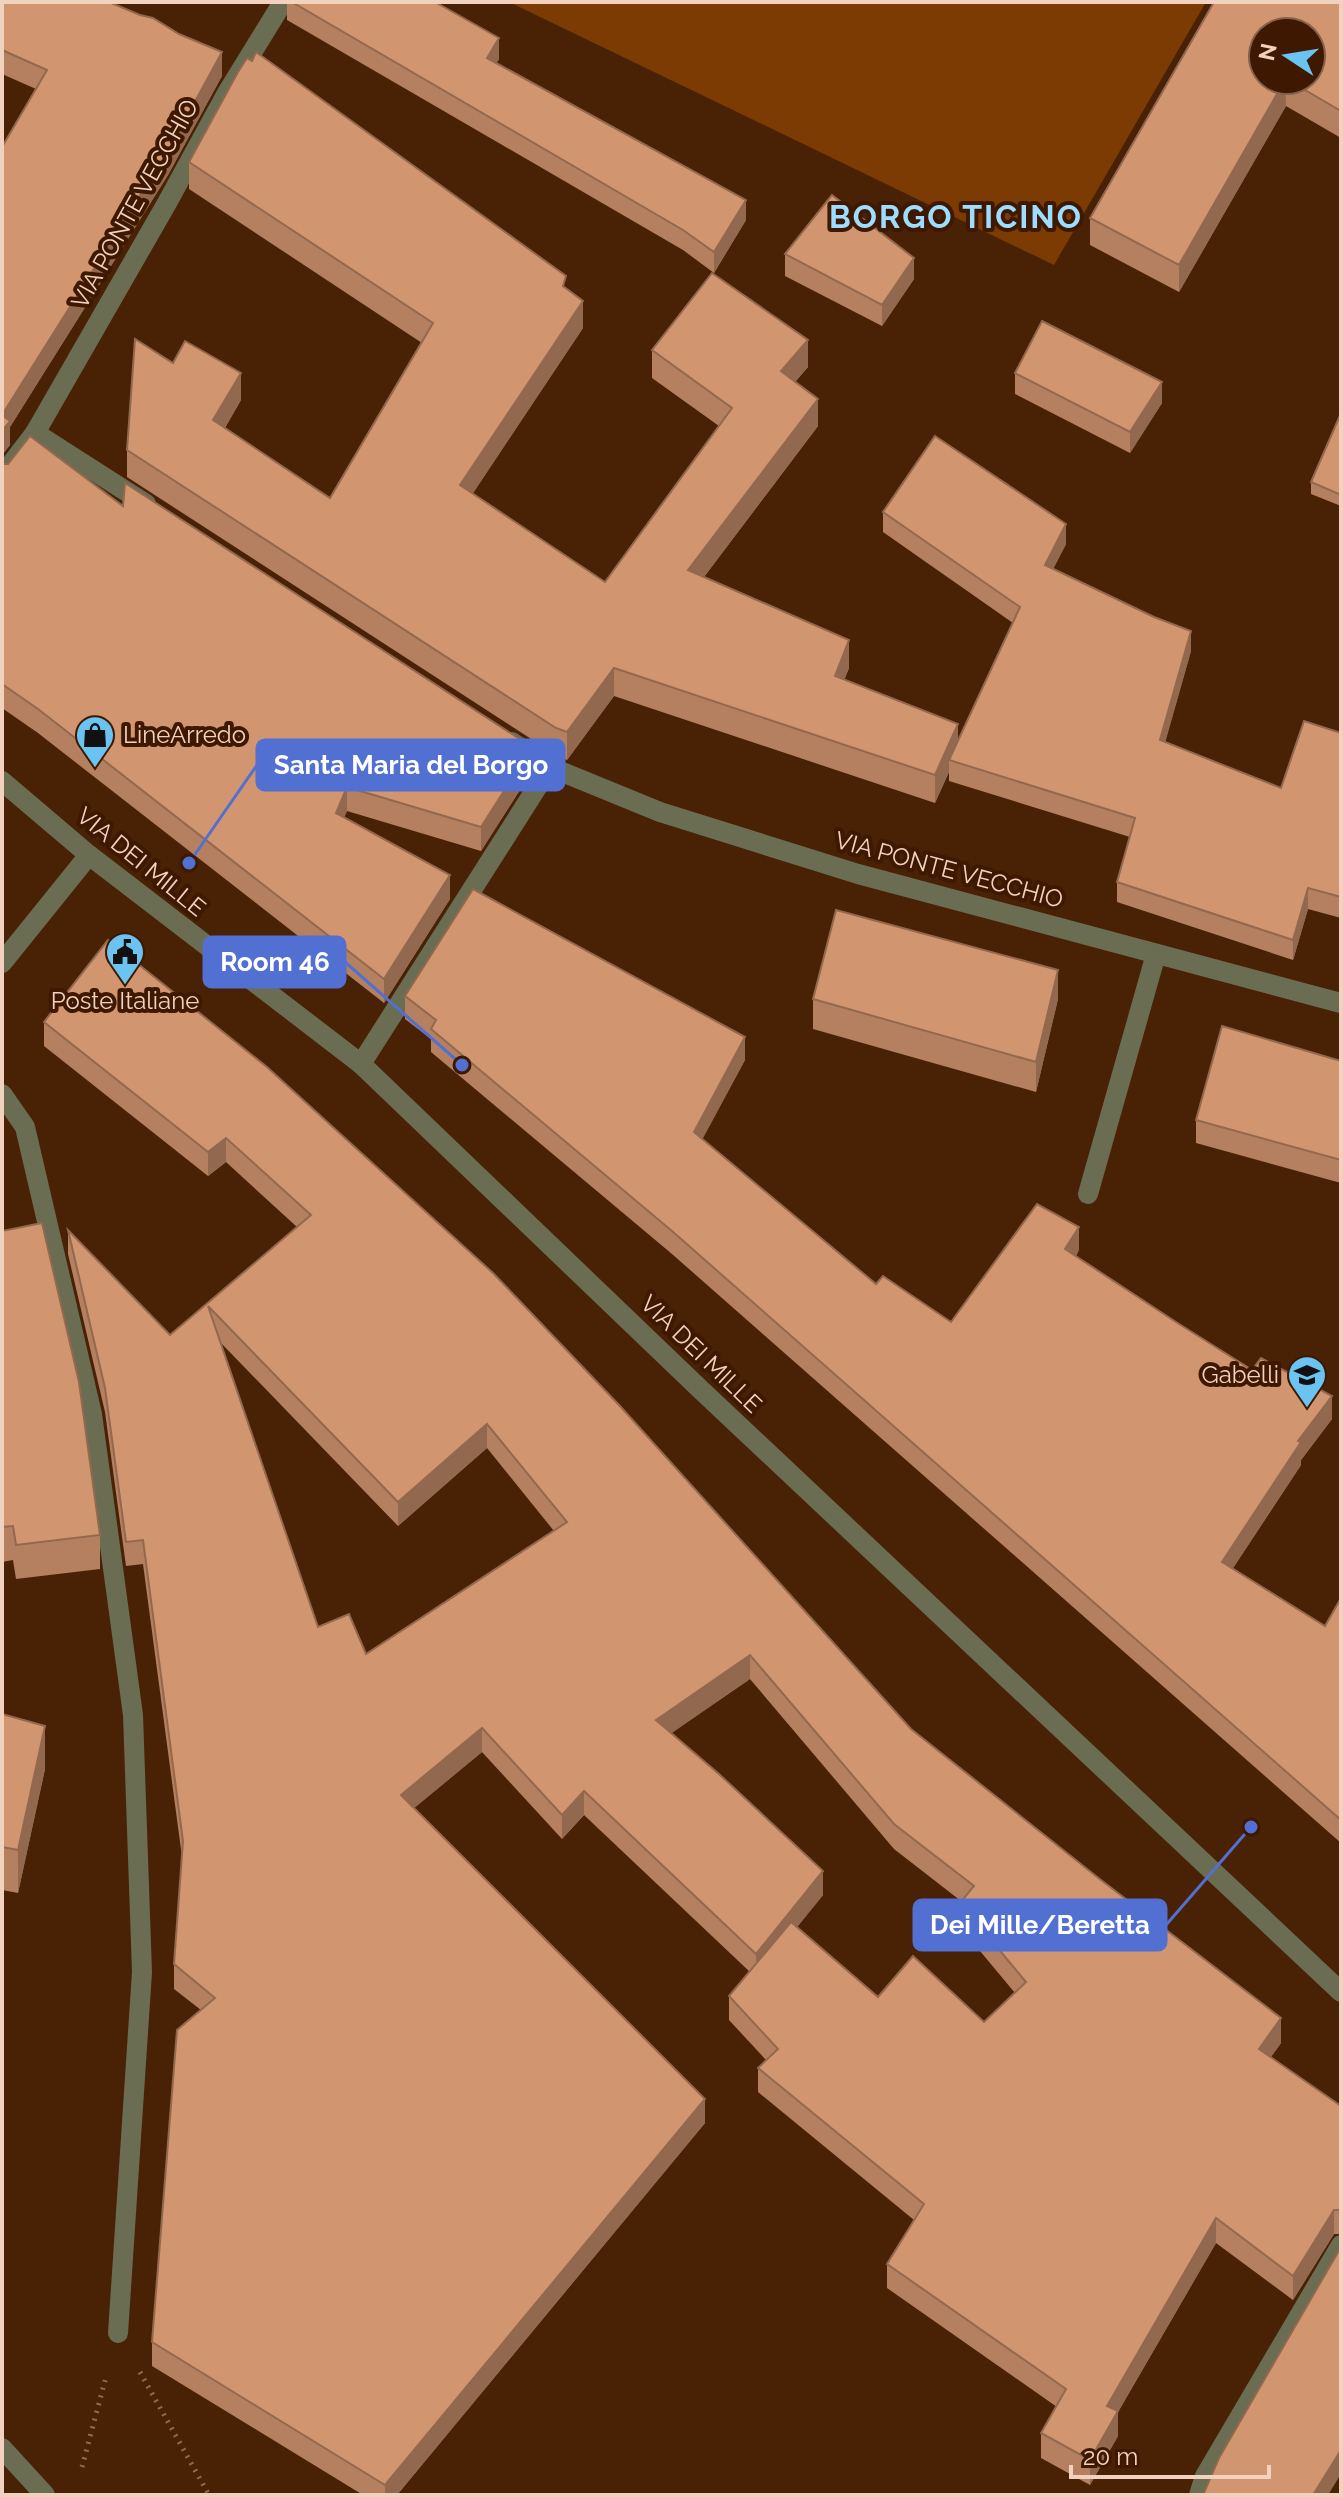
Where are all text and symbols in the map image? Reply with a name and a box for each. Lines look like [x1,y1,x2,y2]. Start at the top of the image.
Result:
north arrow [1247,16,1327,96]
text: N [1253,41,1282,63]
street label: VIA PONTE VECCHIO [65,94,204,314]
district label: BORGO TICINO [829,198,1083,235]
shop icon: LineArredo [74,714,116,769]
place label: LineArredo [123,720,246,749]
callout: Santa Maria del Borgo [257,740,564,790]
text: Santa Maria del Borgo [274,750,548,780]
street label: VIA DEI MILLE [71,801,212,922]
street label: VIA PONTE VECCHIO [832,825,1066,914]
public building icon: Poste Italiane [104,931,146,986]
callout: Room 46 [204,937,345,987]
text: Room 46 [220,947,330,977]
place label: Poste Italiane [51,986,199,1015]
street label: VIA DEI MILLE [635,1289,768,1419]
school or university icon: Gabelli [1286,1354,1328,1409]
place label: Gabelli [1202,1360,1279,1389]
callout: Dei Mille/Beretta [914,1900,1166,1950]
text: Dei Mille/Beretta [930,1910,1150,1940]
scale bar [1071,2429,1269,2479]
text: 20 m [1083,2442,1138,2471]

